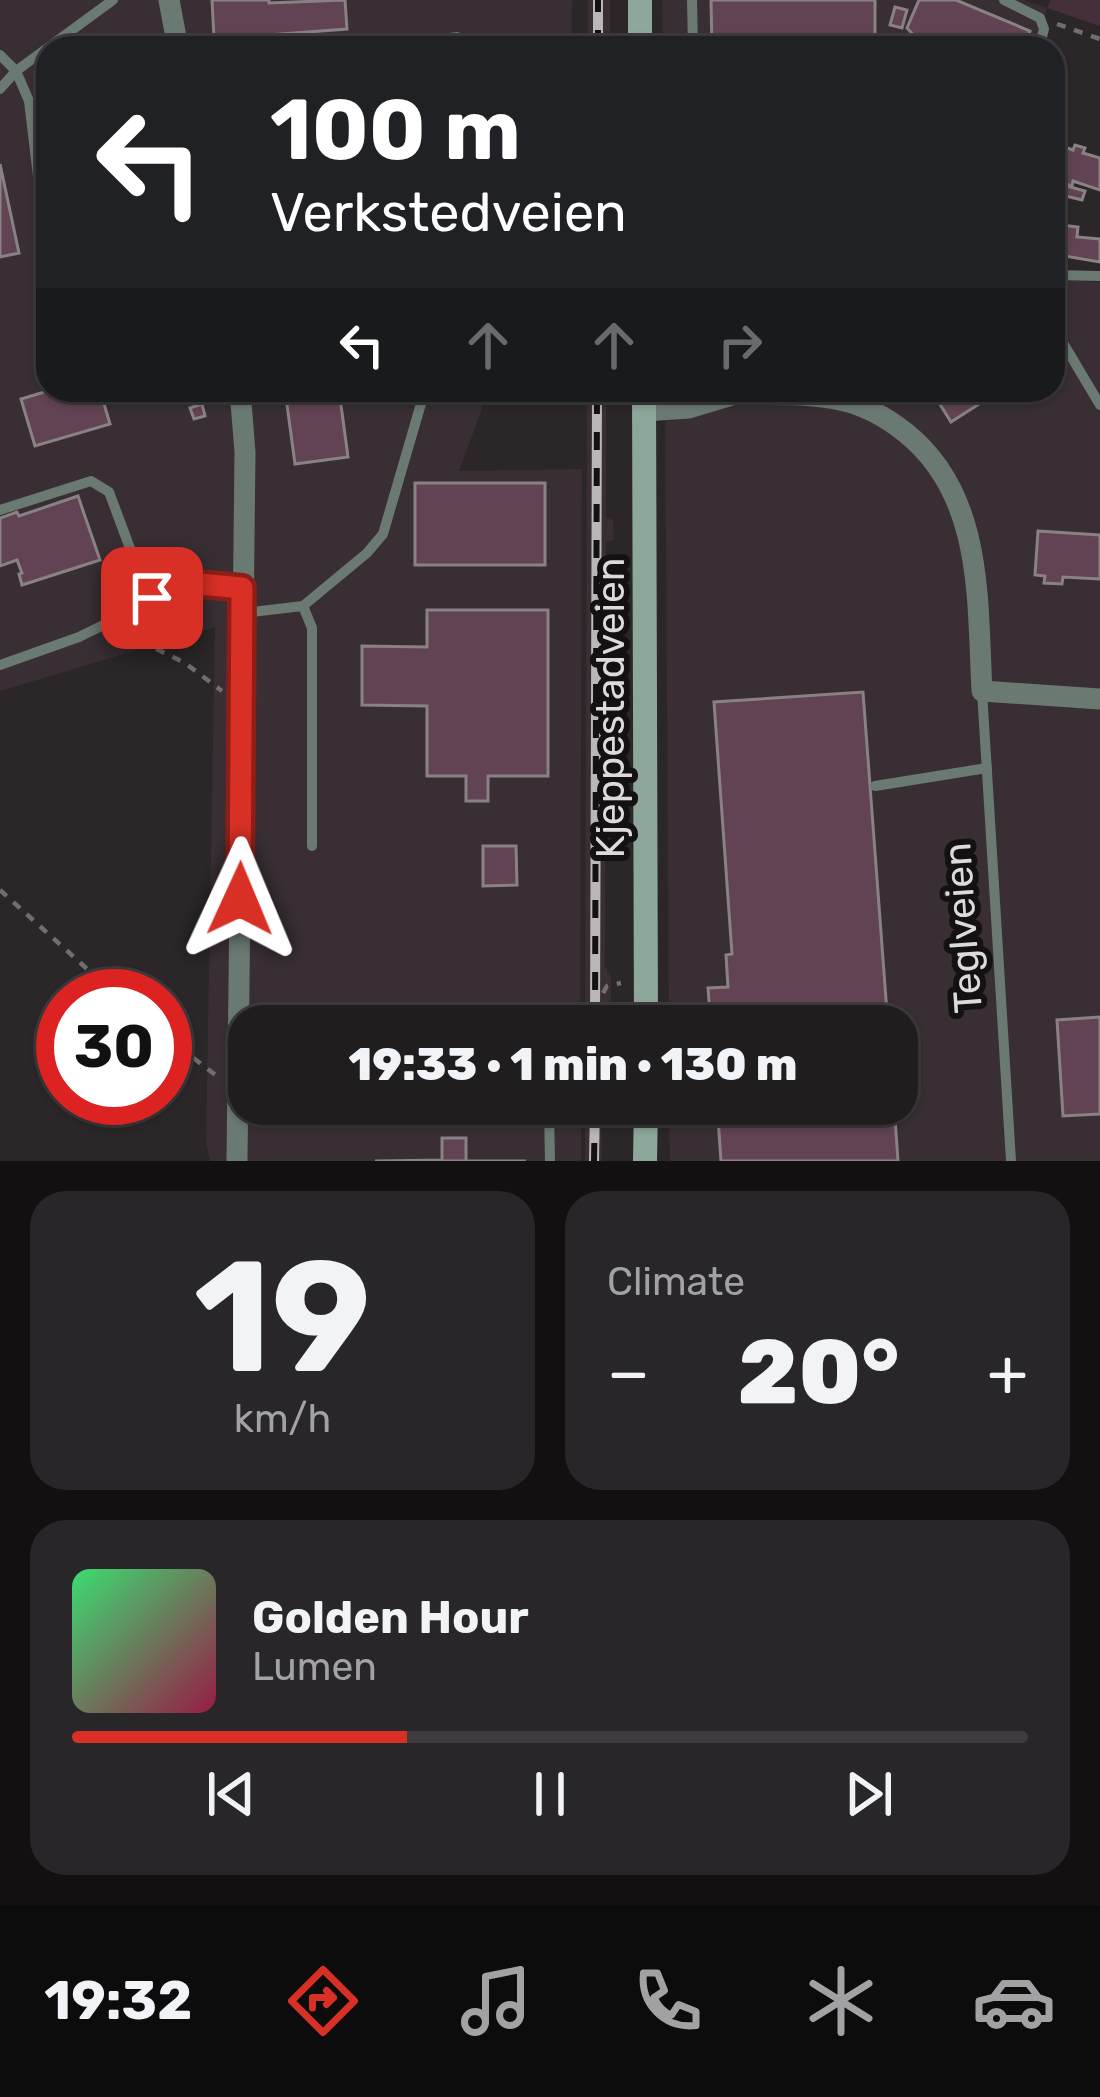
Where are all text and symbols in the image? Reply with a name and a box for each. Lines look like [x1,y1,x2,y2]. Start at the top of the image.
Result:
text: 100 m [270,80,521,180]
icon: left [72,84,228,240]
text: Verkstedveien [270,181,627,245]
icon: left [329,312,395,378]
icon: ahead [455,312,521,378]
icon: ahead [581,312,647,378]
icon: right [707,312,773,378]
pin [101,547,203,649]
street label: Kjeppestadveien [588,558,634,859]
icon: arrive [119,565,185,631]
position arrow [177,836,303,962]
street label: Teglveien [934,841,992,1015]
speed limit sign: 30 [36,969,192,1125]
text: 19:33 · 1 min · 130 m [349,1038,797,1091]
text: 19 [194,1225,371,1410]
text: Climate [607,1259,745,1305]
text: 20° [738,1319,899,1426]
text: − [607,1333,650,1412]
text: + [987,1333,1028,1412]
text: km/h [234,1396,331,1442]
text: Golden Hour [252,1591,529,1644]
text: Lumen [252,1644,377,1690]
icon: previous [198,1761,264,1827]
icon: pause [517,1761,583,1827]
icon: next [836,1761,902,1827]
icon: directions [281,1959,365,2043]
icon: music [454,1959,538,2043]
icon: phone [626,1959,710,2043]
icon: climate [799,1959,883,2043]
icon: car [972,1959,1056,2043]
text: 19:32 [44,1969,192,2033]

